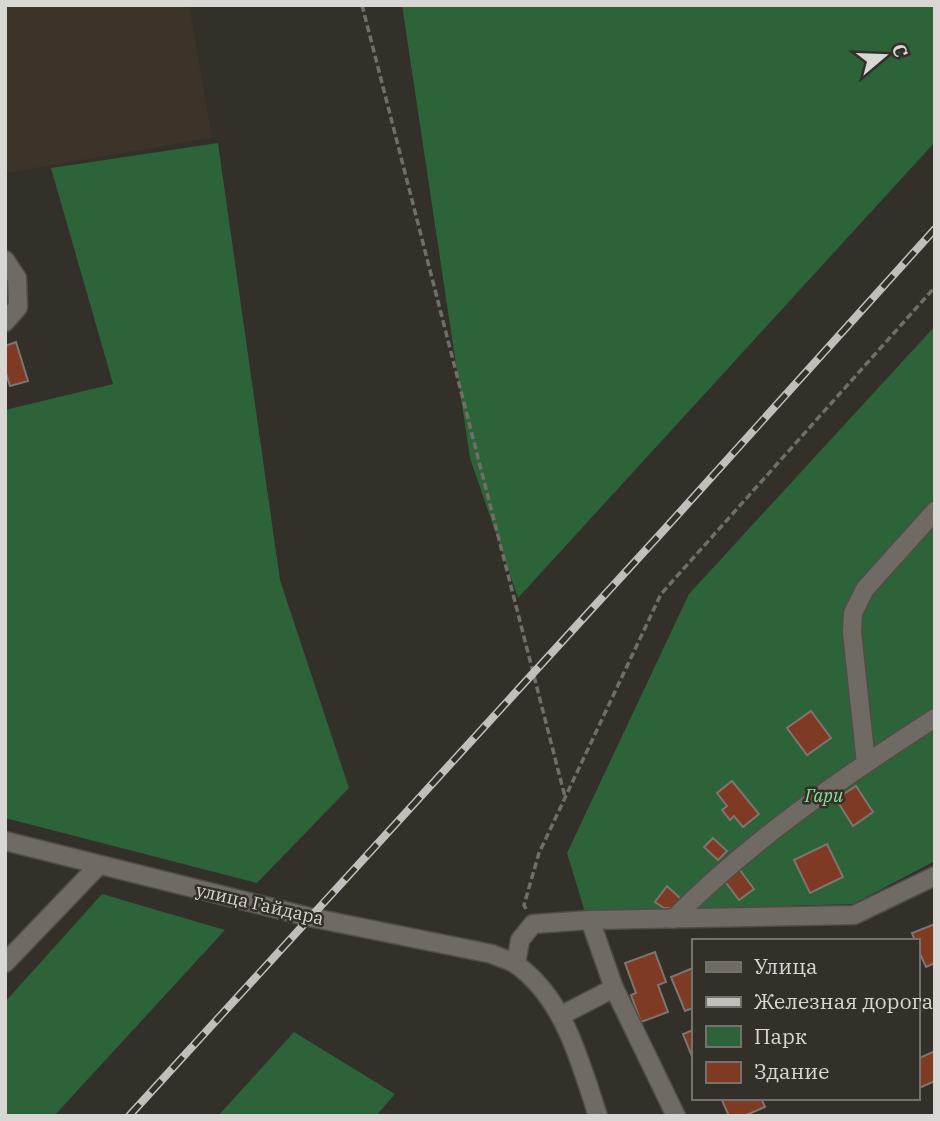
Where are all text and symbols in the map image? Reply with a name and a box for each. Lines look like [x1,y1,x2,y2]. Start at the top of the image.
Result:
north arrow [849,21,919,91]
text: С [887,41,913,60]
park label: Гари [804,784,844,807]
street label: улица Гайдара [194,878,326,930]
legend [692,939,919,1100]
text: Улица [754,952,818,980]
text: Железная дорога [754,987,933,1015]
text: Парк [754,1022,807,1050]
text: Здание [754,1057,829,1085]

